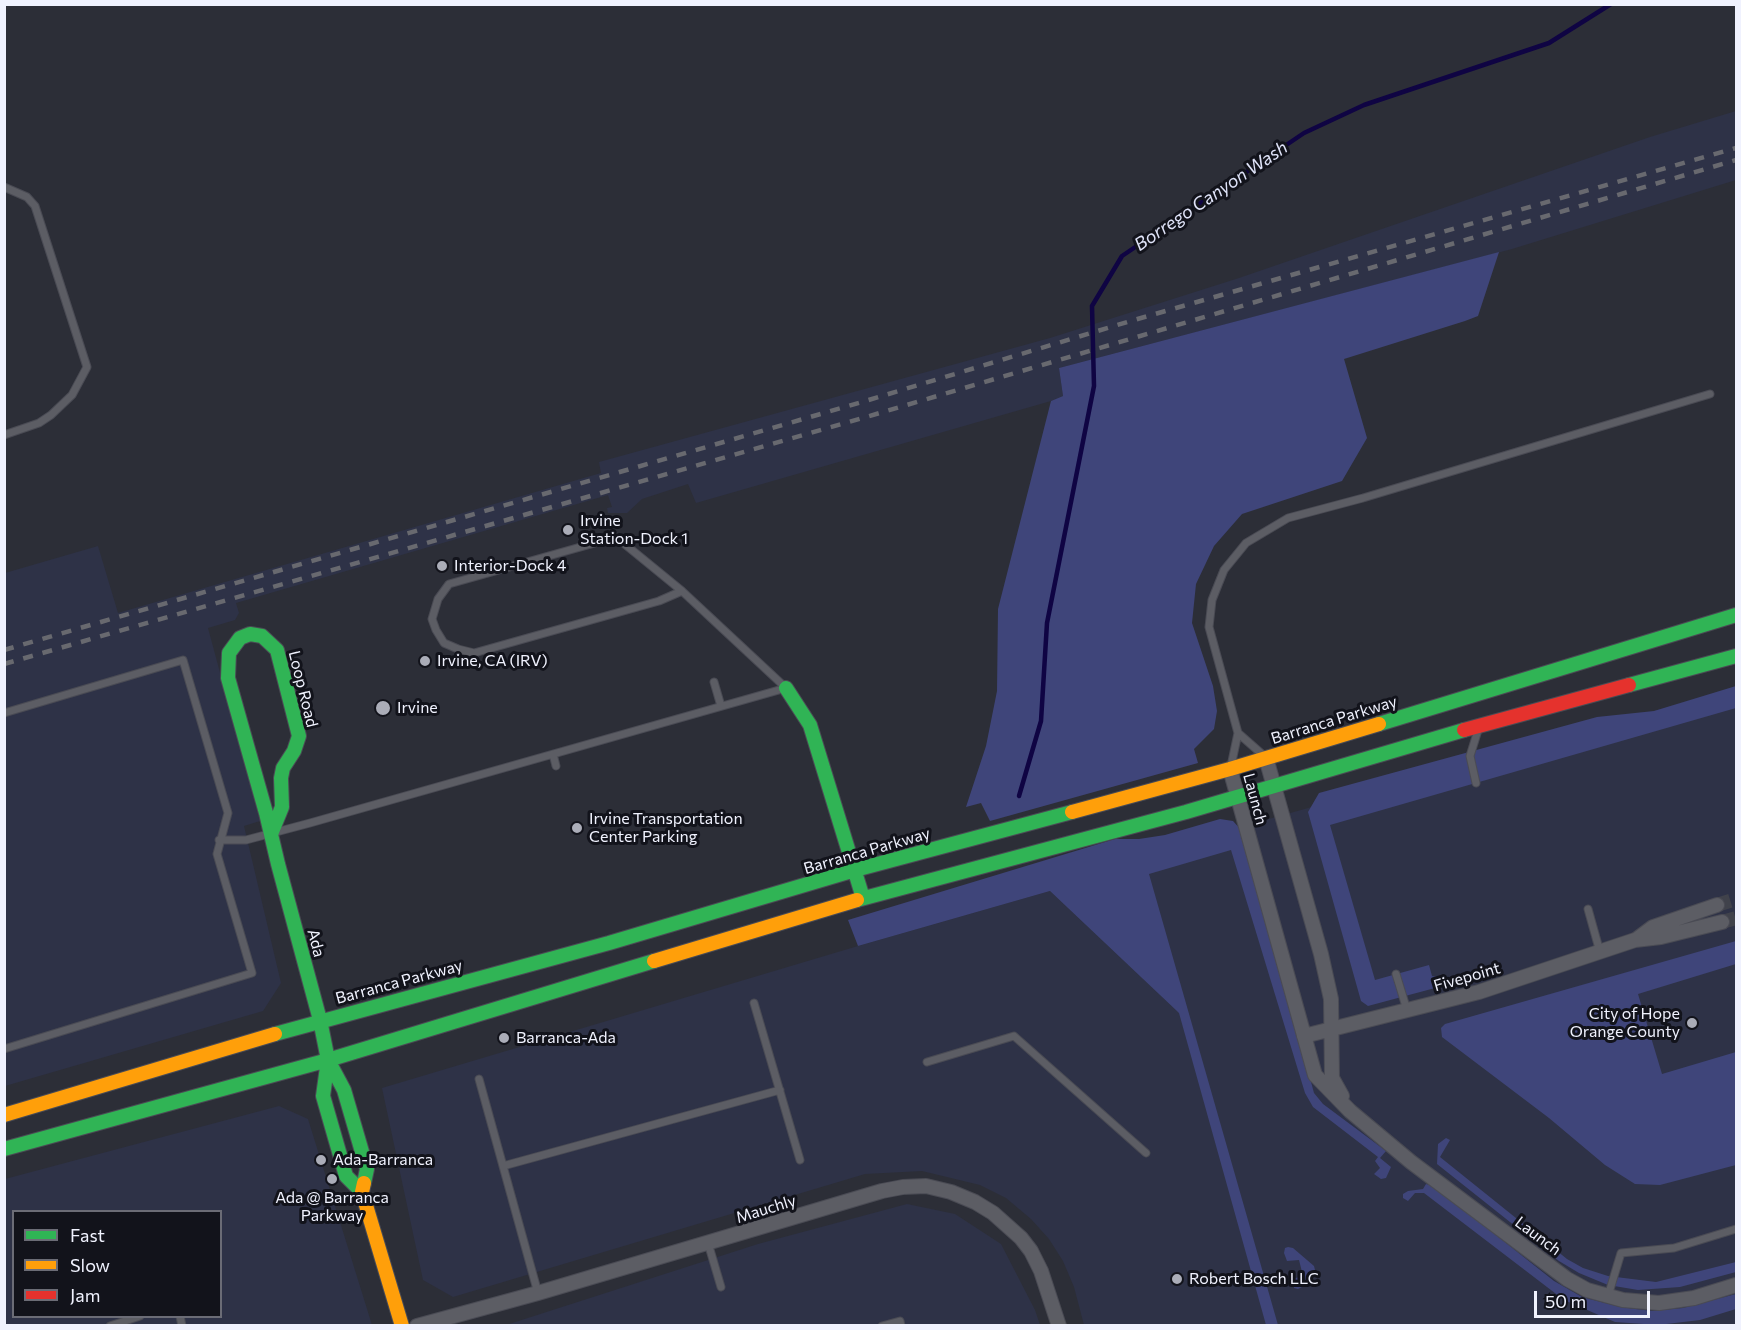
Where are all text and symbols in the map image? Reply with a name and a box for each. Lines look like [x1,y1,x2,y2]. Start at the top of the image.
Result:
water label: Borrego Canyon Wash [1130,137,1292,255]
place label: Irvine Station-Dock 1 [580,511,688,549]
marker: Irvine Station-Dock 1 [561,523,575,537]
place label: Interior-Dock 4 [454,556,566,576]
marker: Interior-Dock 4 [435,559,449,573]
street label: Loop Road [284,649,322,729]
place label: Irvine, CA (IRV) [437,651,548,671]
marker: Irvine, CA (IRV) [418,654,432,668]
street label: Barranca Parkway [1269,692,1399,748]
place label: Irvine [397,698,438,718]
marker: Irvine [374,699,392,717]
street label: Launch [1239,771,1271,827]
place label: Irvine Transportation Center Parking [589,809,743,847]
marker: Irvine Transportation Center Parking [570,821,584,835]
street label: Barranca Parkway [801,824,933,878]
street label: Ada [303,927,329,959]
street label: Barranca Parkway [333,956,465,1008]
street label: Fivepoint [1431,958,1503,996]
place label: City of Hope Orange County [1570,1004,1680,1042]
marker: City of Hope Orange County [1685,1016,1699,1030]
place label: Barranca-Ada [516,1028,616,1048]
marker: Barranca-Ada [497,1031,511,1045]
place label: Ada-Barranca [333,1150,433,1170]
marker: Ada-Barranca [314,1153,328,1167]
marker: Ada @ Barranca Parkway [325,1172,339,1186]
place label: Ada @ Barranca Parkway [275,1188,389,1226]
street label: Mauchly [734,1191,798,1227]
legend [12,1210,222,1318]
street label: Launch [1511,1212,1565,1260]
text: Fast [70,1224,105,1246]
text: Slow [70,1254,110,1276]
place label: Robert Bosch LLC [1189,1269,1319,1289]
marker: Robert Bosch LLC [1170,1272,1184,1286]
scale bar [1537,1279,1652,1317]
text: Jam [70,1284,100,1306]
text: 50 m [1545,1290,1586,1312]

